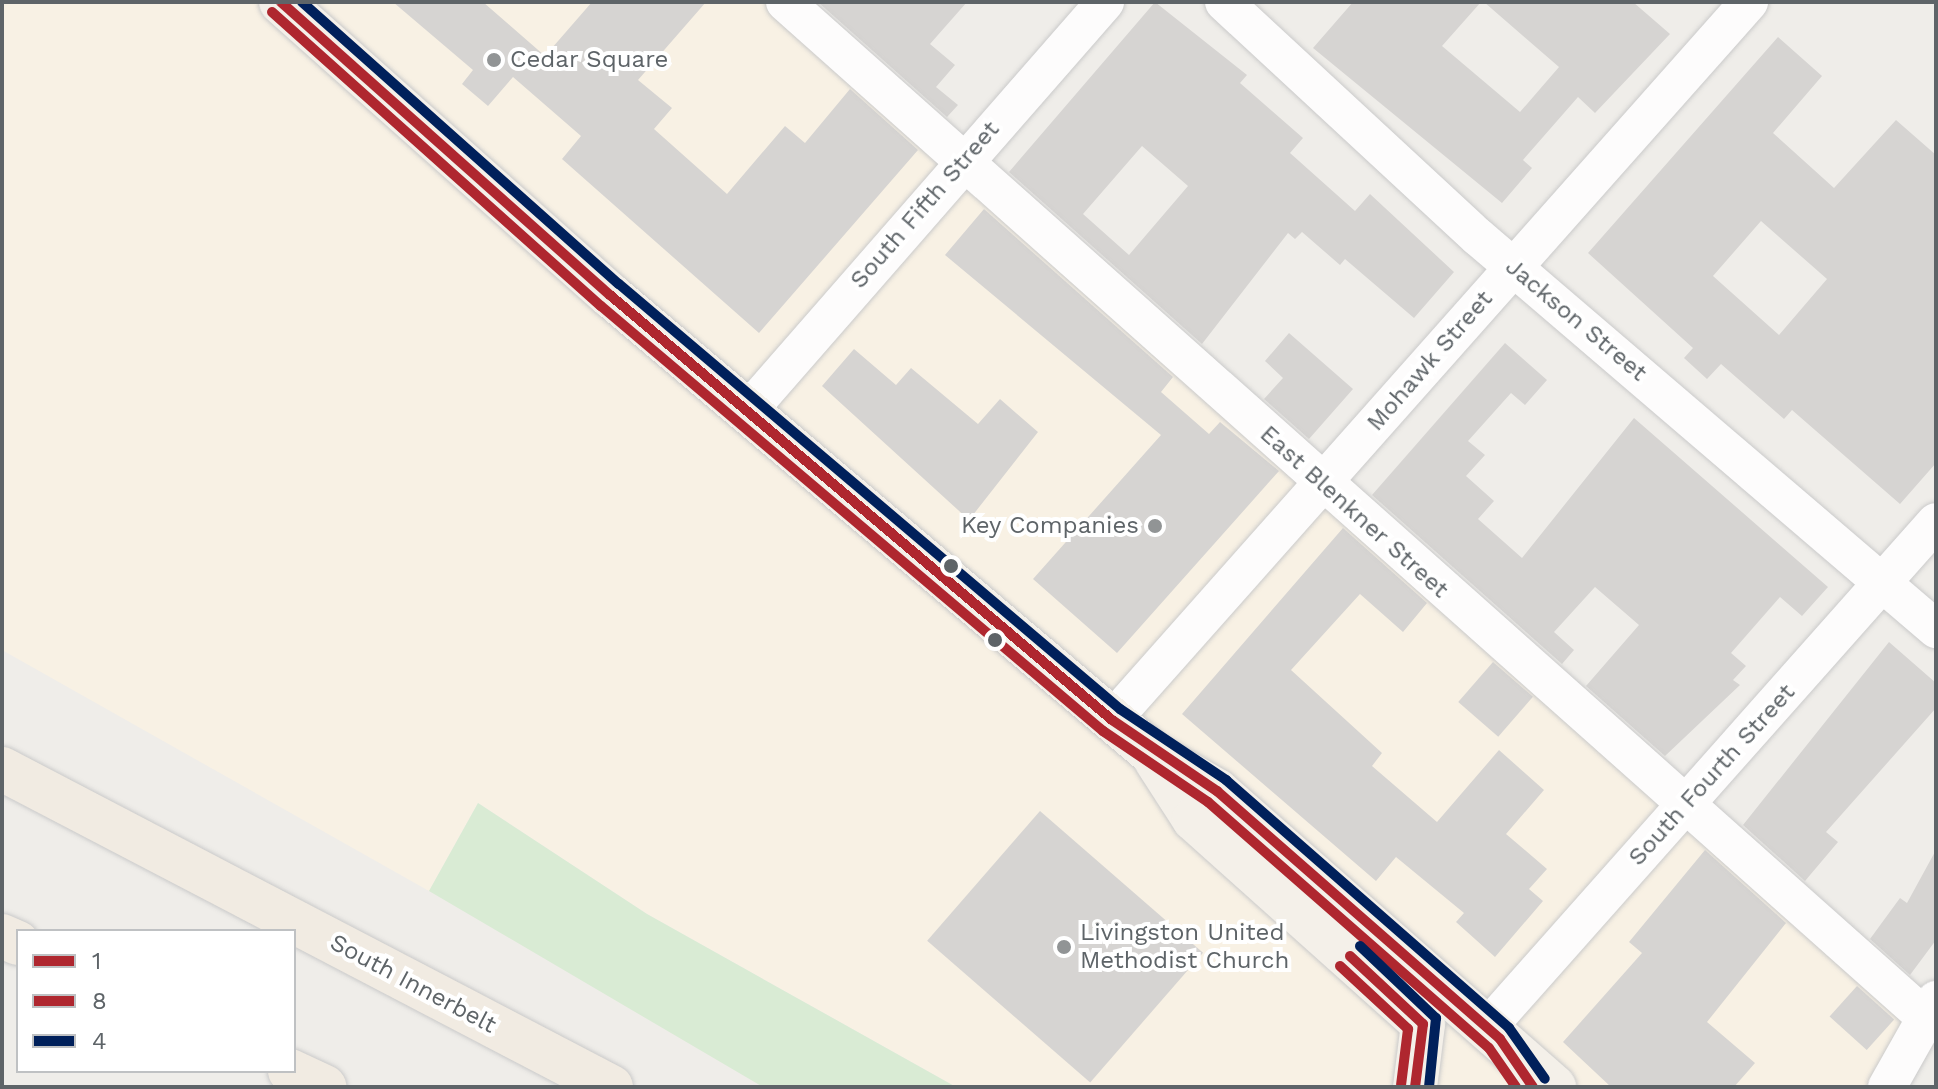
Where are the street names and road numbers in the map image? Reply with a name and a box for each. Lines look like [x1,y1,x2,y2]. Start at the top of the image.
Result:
street label: South Fifth Street [844,115,1006,295]
street label: Jackson Street [1499,252,1653,388]
street label: Mohawk Street [1361,285,1499,437]
street label: East Blenkner Street [1254,420,1454,604]
street label: South Fourth Street [1623,678,1801,872]
street label: South Innerbelt [325,928,501,1040]

